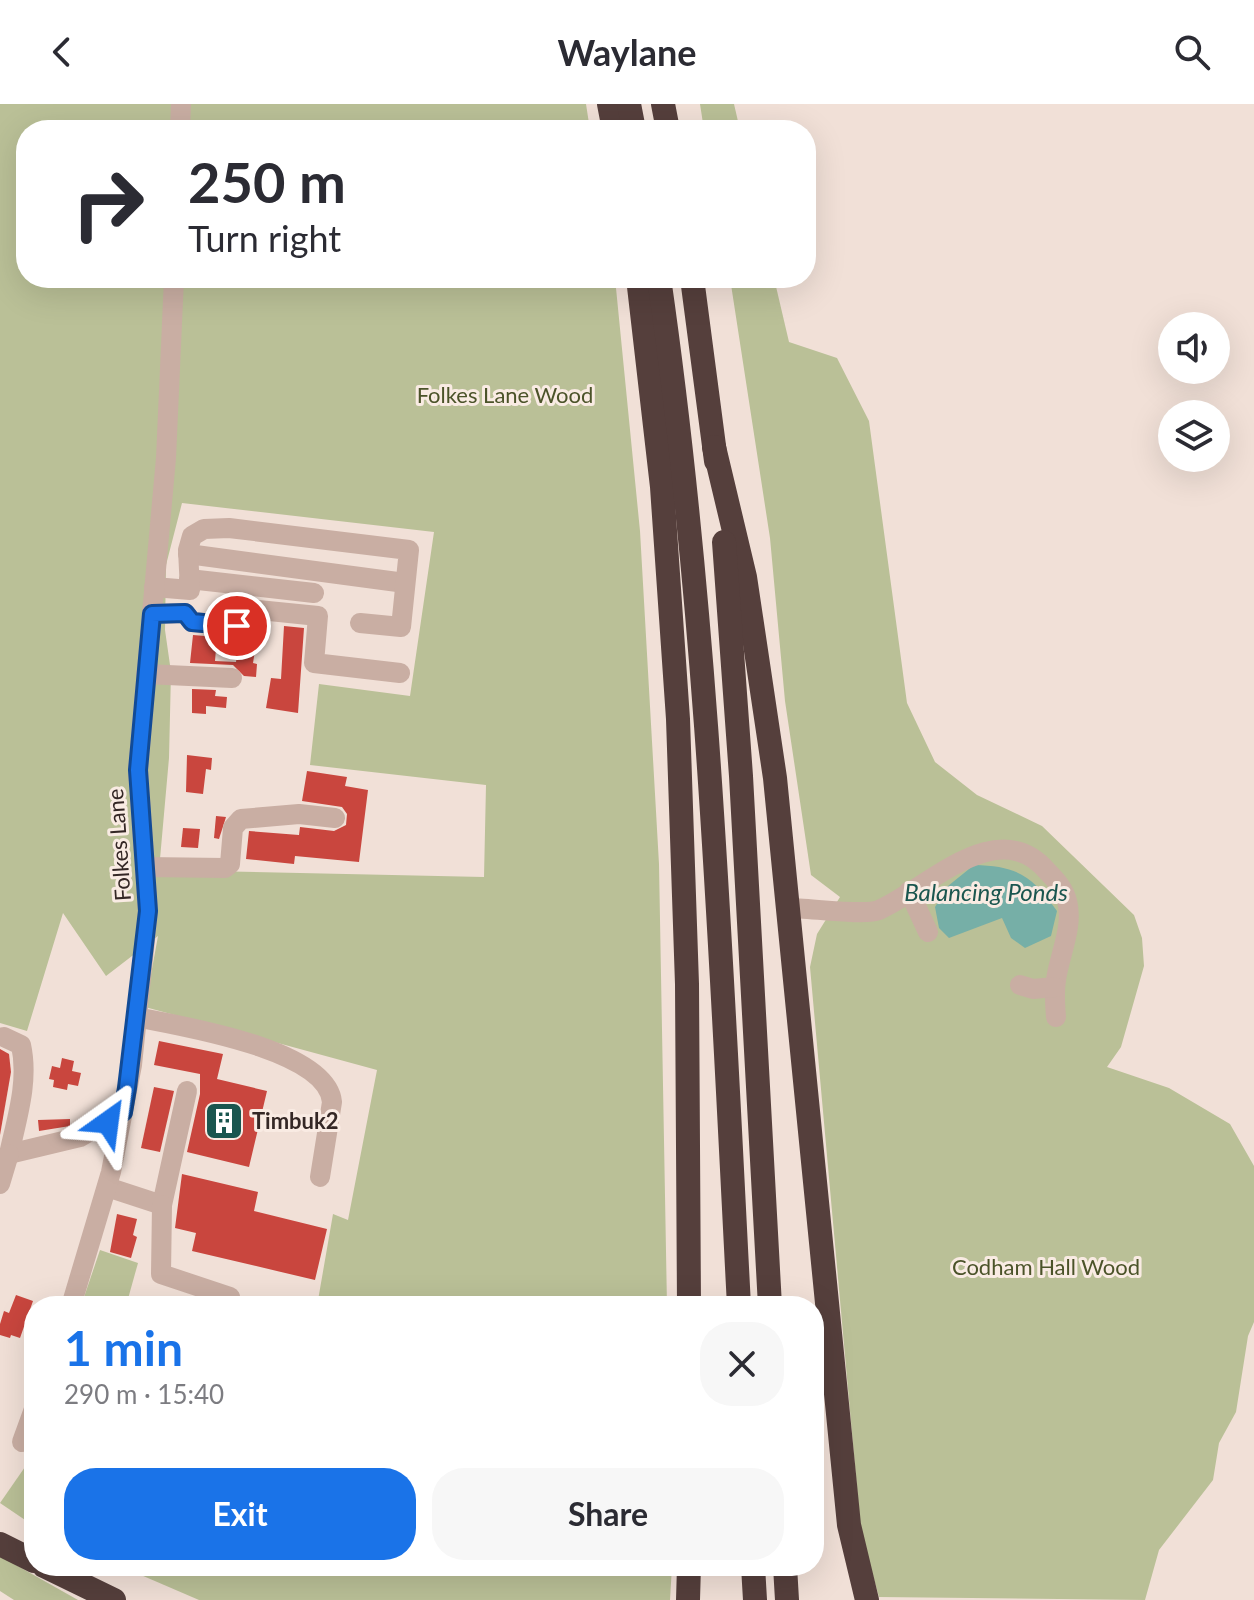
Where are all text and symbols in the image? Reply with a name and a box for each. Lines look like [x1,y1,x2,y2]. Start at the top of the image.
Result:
icon: back [40,30,84,74]
text: Waylane [557,30,697,74]
icon: search [1170,30,1214,74]
text: 250 m [188,148,346,215]
icon: right [56,152,160,256]
text: Turn right [188,216,341,260]
map controls [1158,312,1230,472]
button: sound [1158,312,1230,384]
park label: Folkes Lane Wood [417,381,593,408]
button: layers [1158,400,1230,472]
pin [203,592,271,660]
icon: arrive [215,604,259,648]
street label: Folkes Lane [101,788,136,902]
water label: Balancing Ponds [904,877,1068,906]
position arrow [66,1080,150,1164]
building icon: Timbuk2 [203,1100,245,1142]
place label: Timbuk2 [252,1107,339,1134]
park label: Codham Hall Wood [952,1253,1140,1280]
text: 1 min [64,1319,183,1376]
button: close [700,1322,784,1406]
text: 290 m · 15:40 [64,1378,224,1410]
button: Exit [64,1468,416,1560]
button: Share [432,1468,784,1560]

